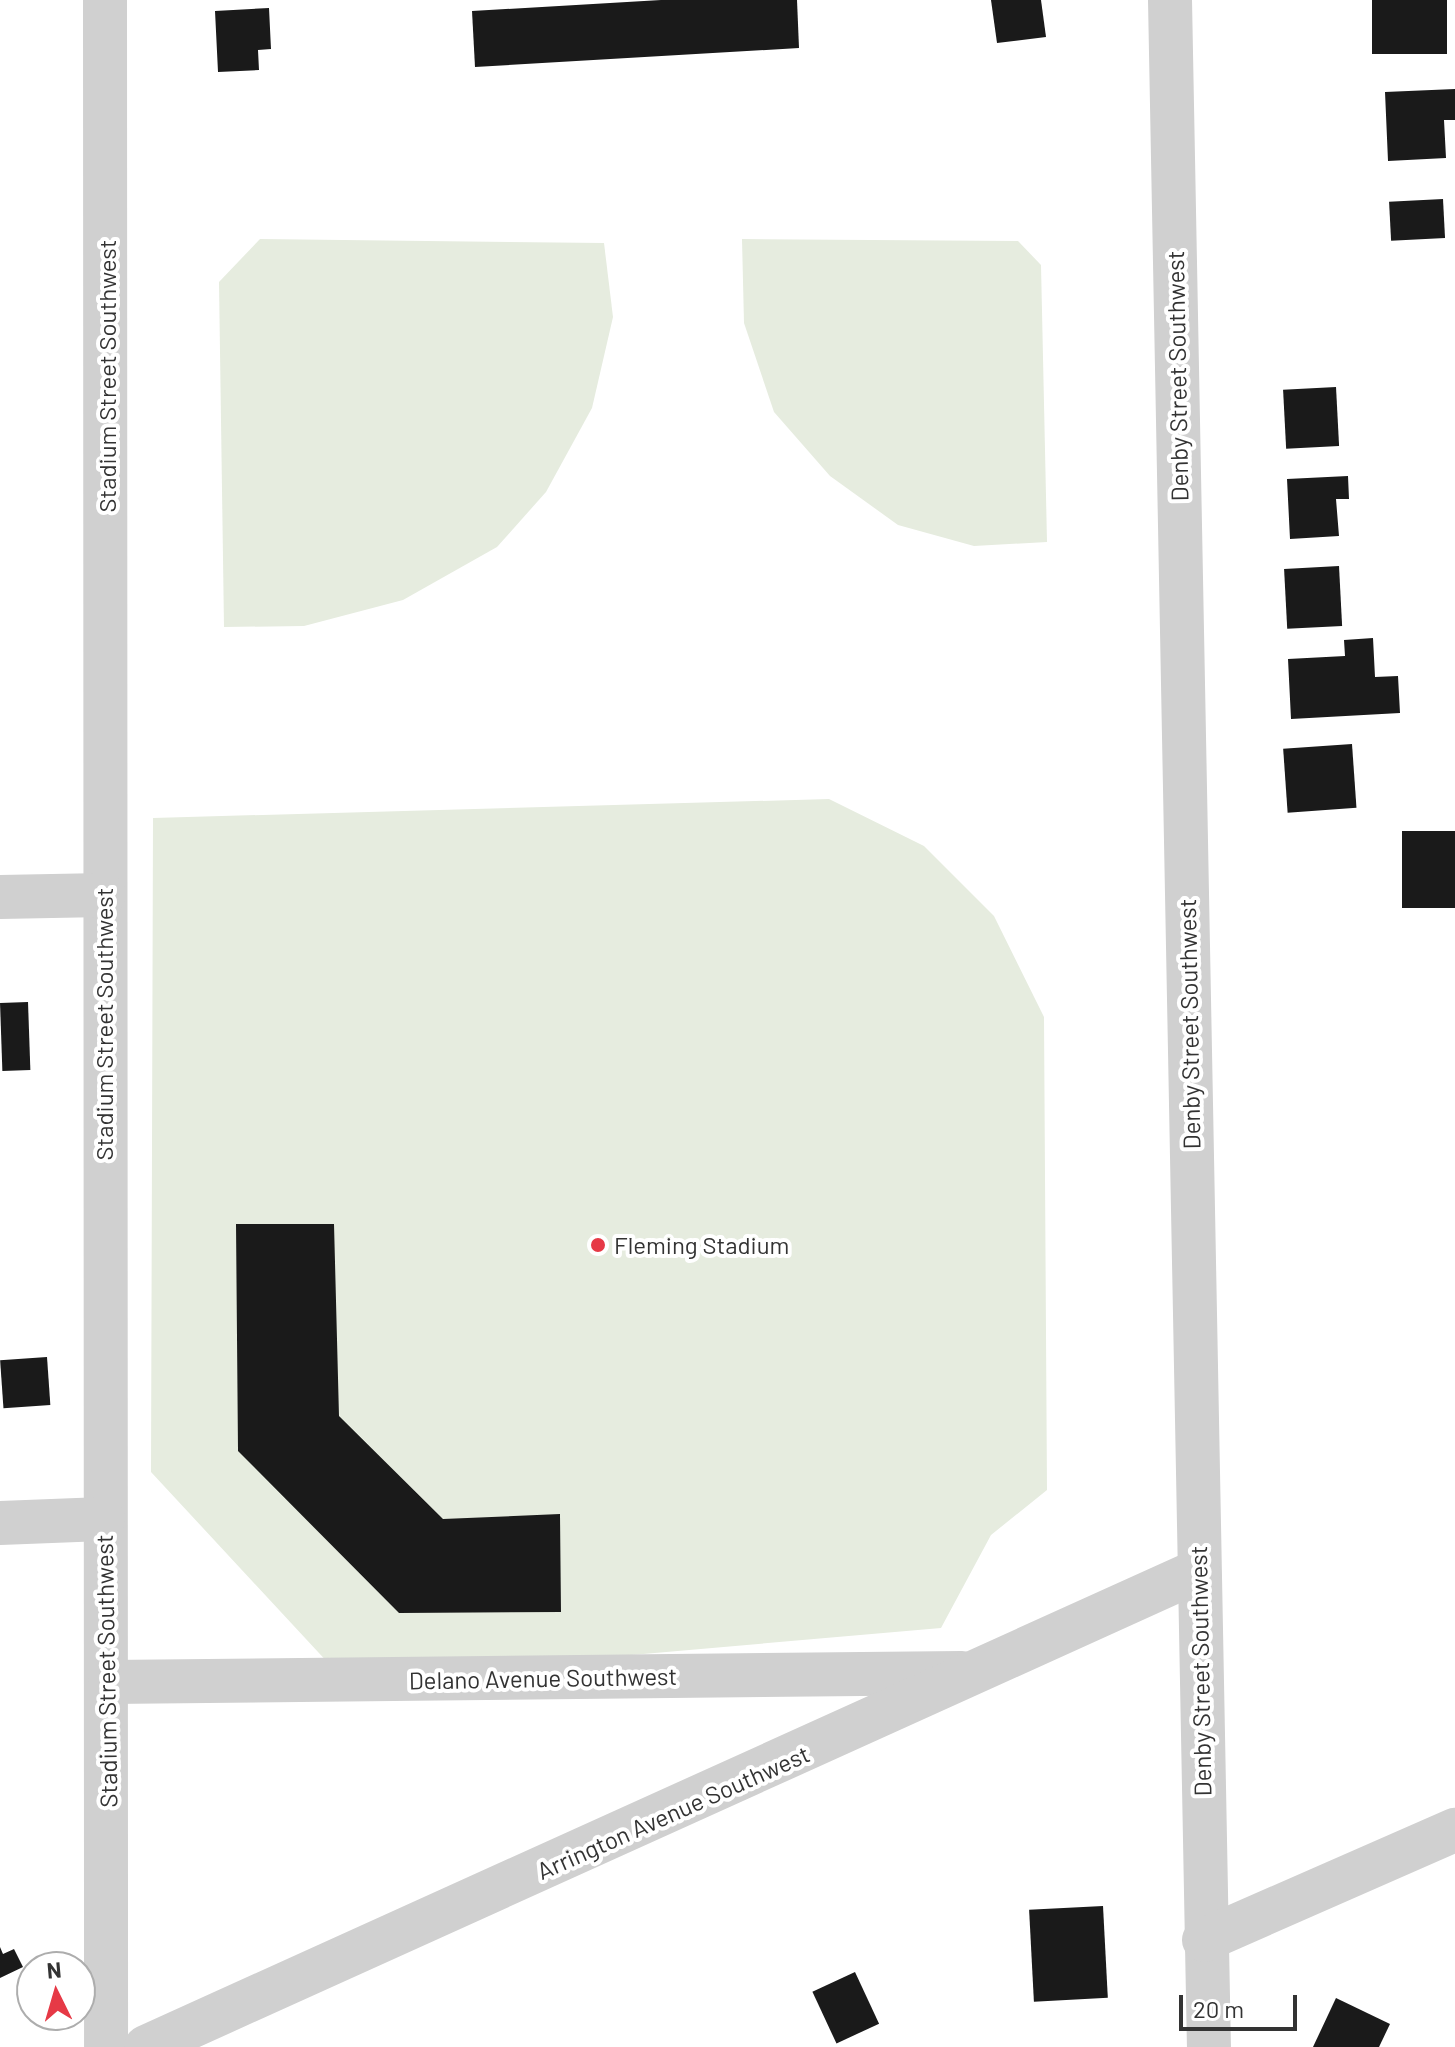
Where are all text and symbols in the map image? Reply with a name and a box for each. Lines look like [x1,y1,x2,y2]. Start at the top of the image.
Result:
street label: Stadium Street Southwest [93,239,121,513]
street label: Denby Street Southwest [1160,250,1194,502]
street label: Stadium Street Southwest [90,887,118,1161]
street label: Denby Street Southwest [1172,898,1206,1150]
place label: Fleming Stadium [614,1231,789,1259]
marker: Fleming Stadium [589,1236,607,1254]
street label: Stadium Street Southwest [89,1534,123,1808]
street label: Denby Street Southwest [1183,1545,1217,1797]
street label: Delano Avenue Southwest [409,1661,677,1695]
street label: Arrington Avenue Southwest [532,1739,814,1885]
north arrow [16,1951,96,2031]
text: N [46,1955,63,1983]
scale bar [1183,1979,1301,2029]
text: 20 m [1193,1994,1244,2023]

